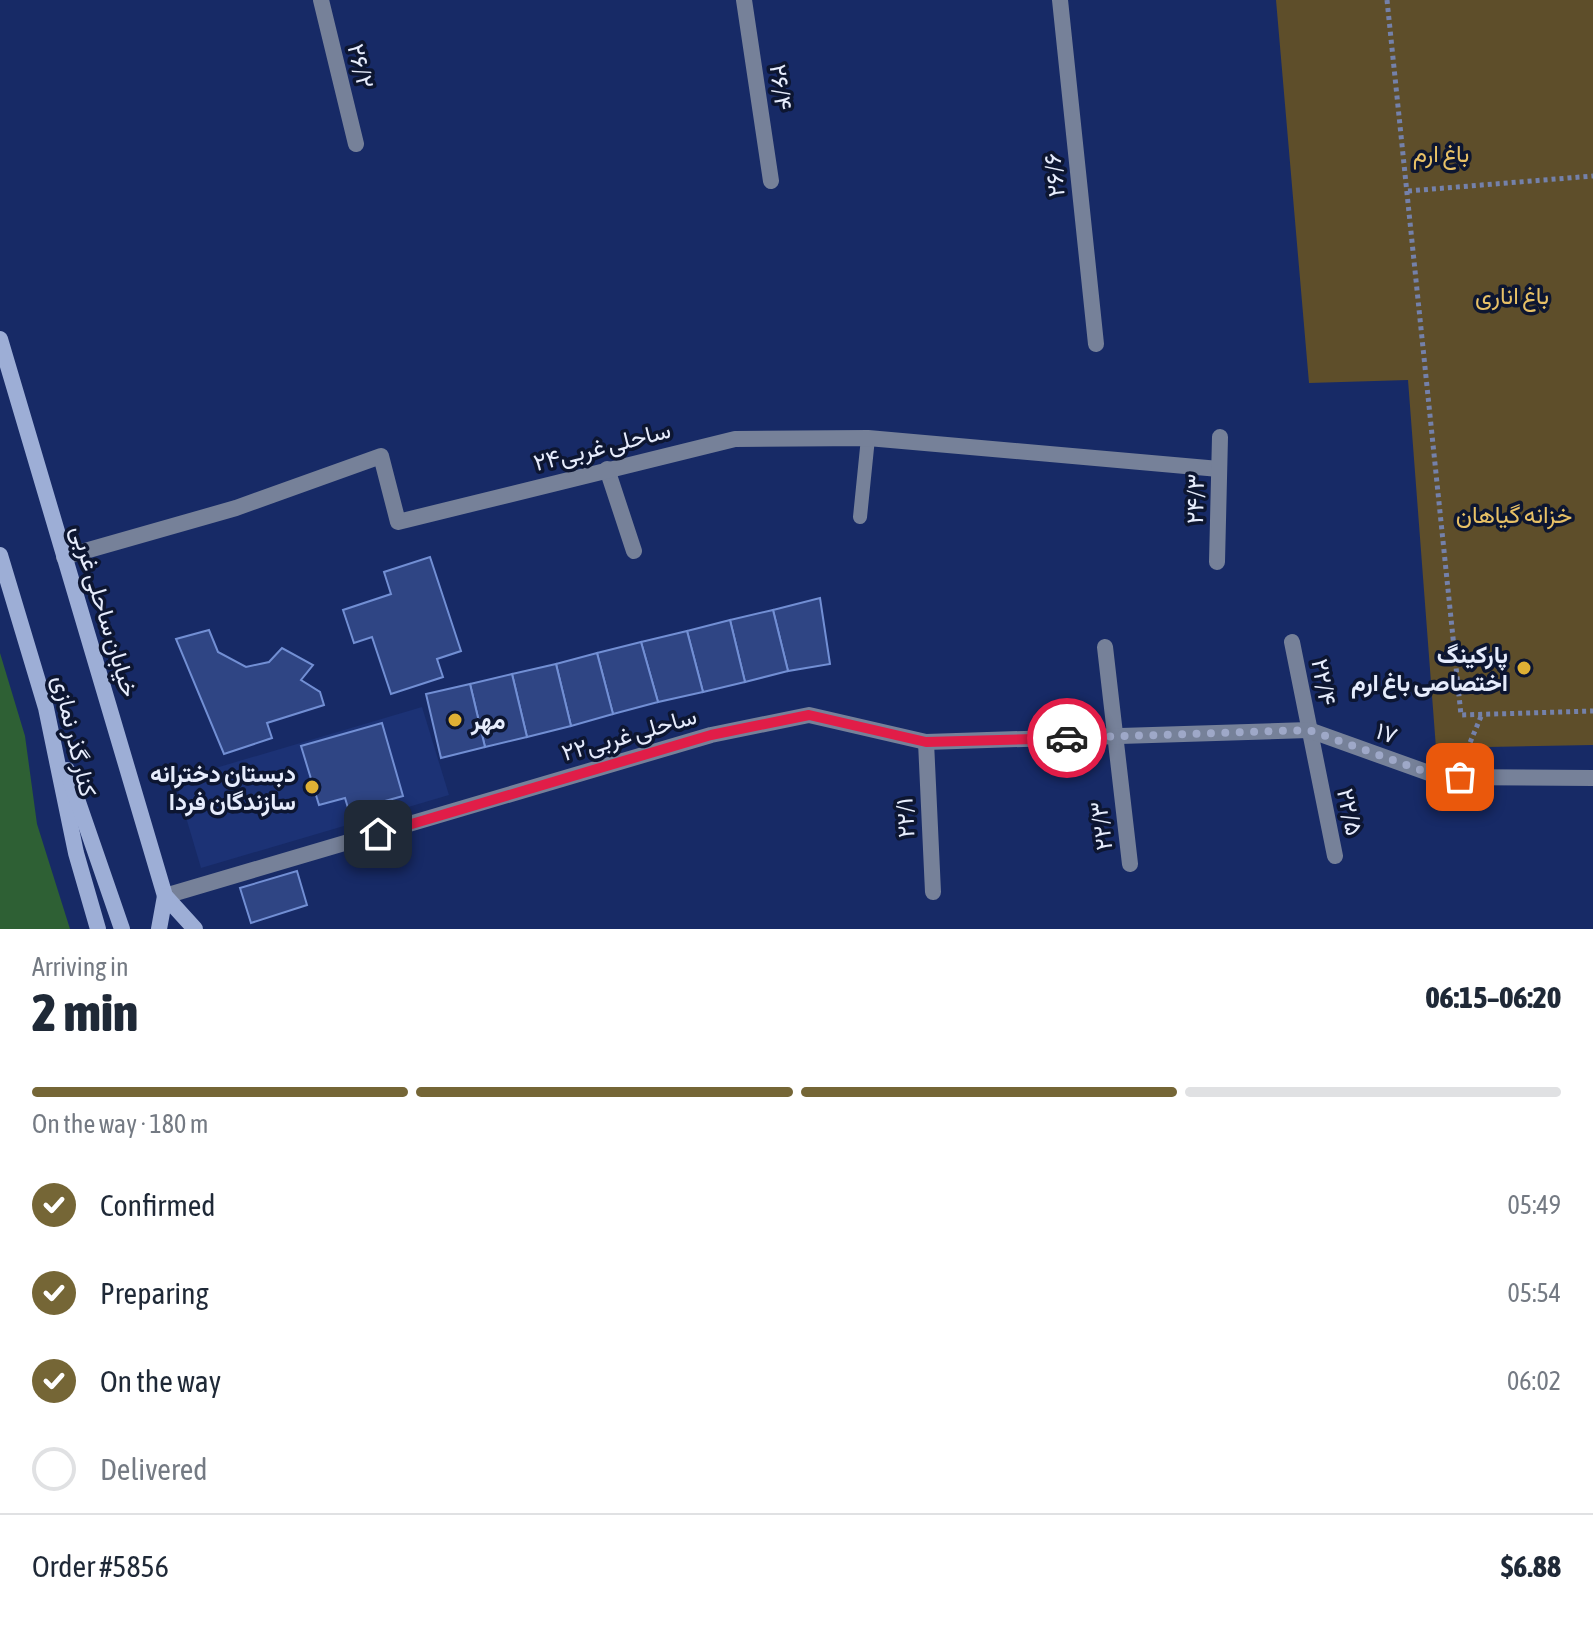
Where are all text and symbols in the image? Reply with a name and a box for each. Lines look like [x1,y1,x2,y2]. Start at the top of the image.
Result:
street label: ۲۶/۲ [342,41,380,91]
street label: ۲۶/۴ [764,62,798,112]
park label: باغ ارم [1413,140,1469,170]
street label: ۲۶/۶ [1038,152,1070,198]
park label: باغ اناری [1475,282,1549,312]
street label: ساحلی غربی۲۴ [531,416,674,478]
street label: ۲۴/۳ [1181,474,1209,524]
park label: خزانه گیاهان [1456,501,1572,530]
street label: خیابان ساحلی غربی [64,522,144,701]
place label: پارکینگ اختصاصی باغ ارم [1351,641,1508,699]
street label: ۲۲/۴ [1306,656,1342,708]
marker: پارکینگ اختصاصی باغ ارم [1515,659,1533,677]
street label: کنار گذر نمازی [46,673,102,800]
courier [1027,698,1107,778]
street label: ساحلی غربی۲۲ [558,702,700,768]
place label: مهر [470,707,506,736]
marker: مهر [446,711,464,729]
icon: car [1045,716,1089,760]
street label: ۱۷ [1373,717,1401,749]
pin [1426,743,1494,811]
icon: bag [1438,755,1482,799]
place label: دبستان دخترانه سازندگان فردا [150,760,296,817]
marker: دبستان دخترانه سازندگان فردا [303,778,321,796]
street label: ۲۲/۵ [1332,786,1368,838]
street label: ۲۲/۱ [890,797,920,839]
pin [344,800,412,868]
street label: ۲۲/۳ [1085,800,1117,852]
icon: home [356,812,400,856]
text: Arriving in [32,952,129,982]
text: 06:15–06:20 [1426,980,1561,1014]
text: 2 min [32,982,138,1042]
text: On the way · 180 m [32,1109,209,1139]
icon: check [32,1183,76,1227]
text: Confirmed [100,1188,215,1222]
text: 05:49 [1507,1190,1561,1220]
icon: check [32,1271,76,1315]
text: Preparing [100,1276,209,1310]
text: 05:54 [1507,1278,1561,1308]
icon: check [32,1359,76,1403]
text: On the way [100,1364,221,1398]
text: 06:02 [1507,1366,1561,1396]
text: Delivered [100,1452,208,1486]
text: Order #5856 [32,1549,169,1583]
text: $6.88 [1501,1549,1561,1583]

